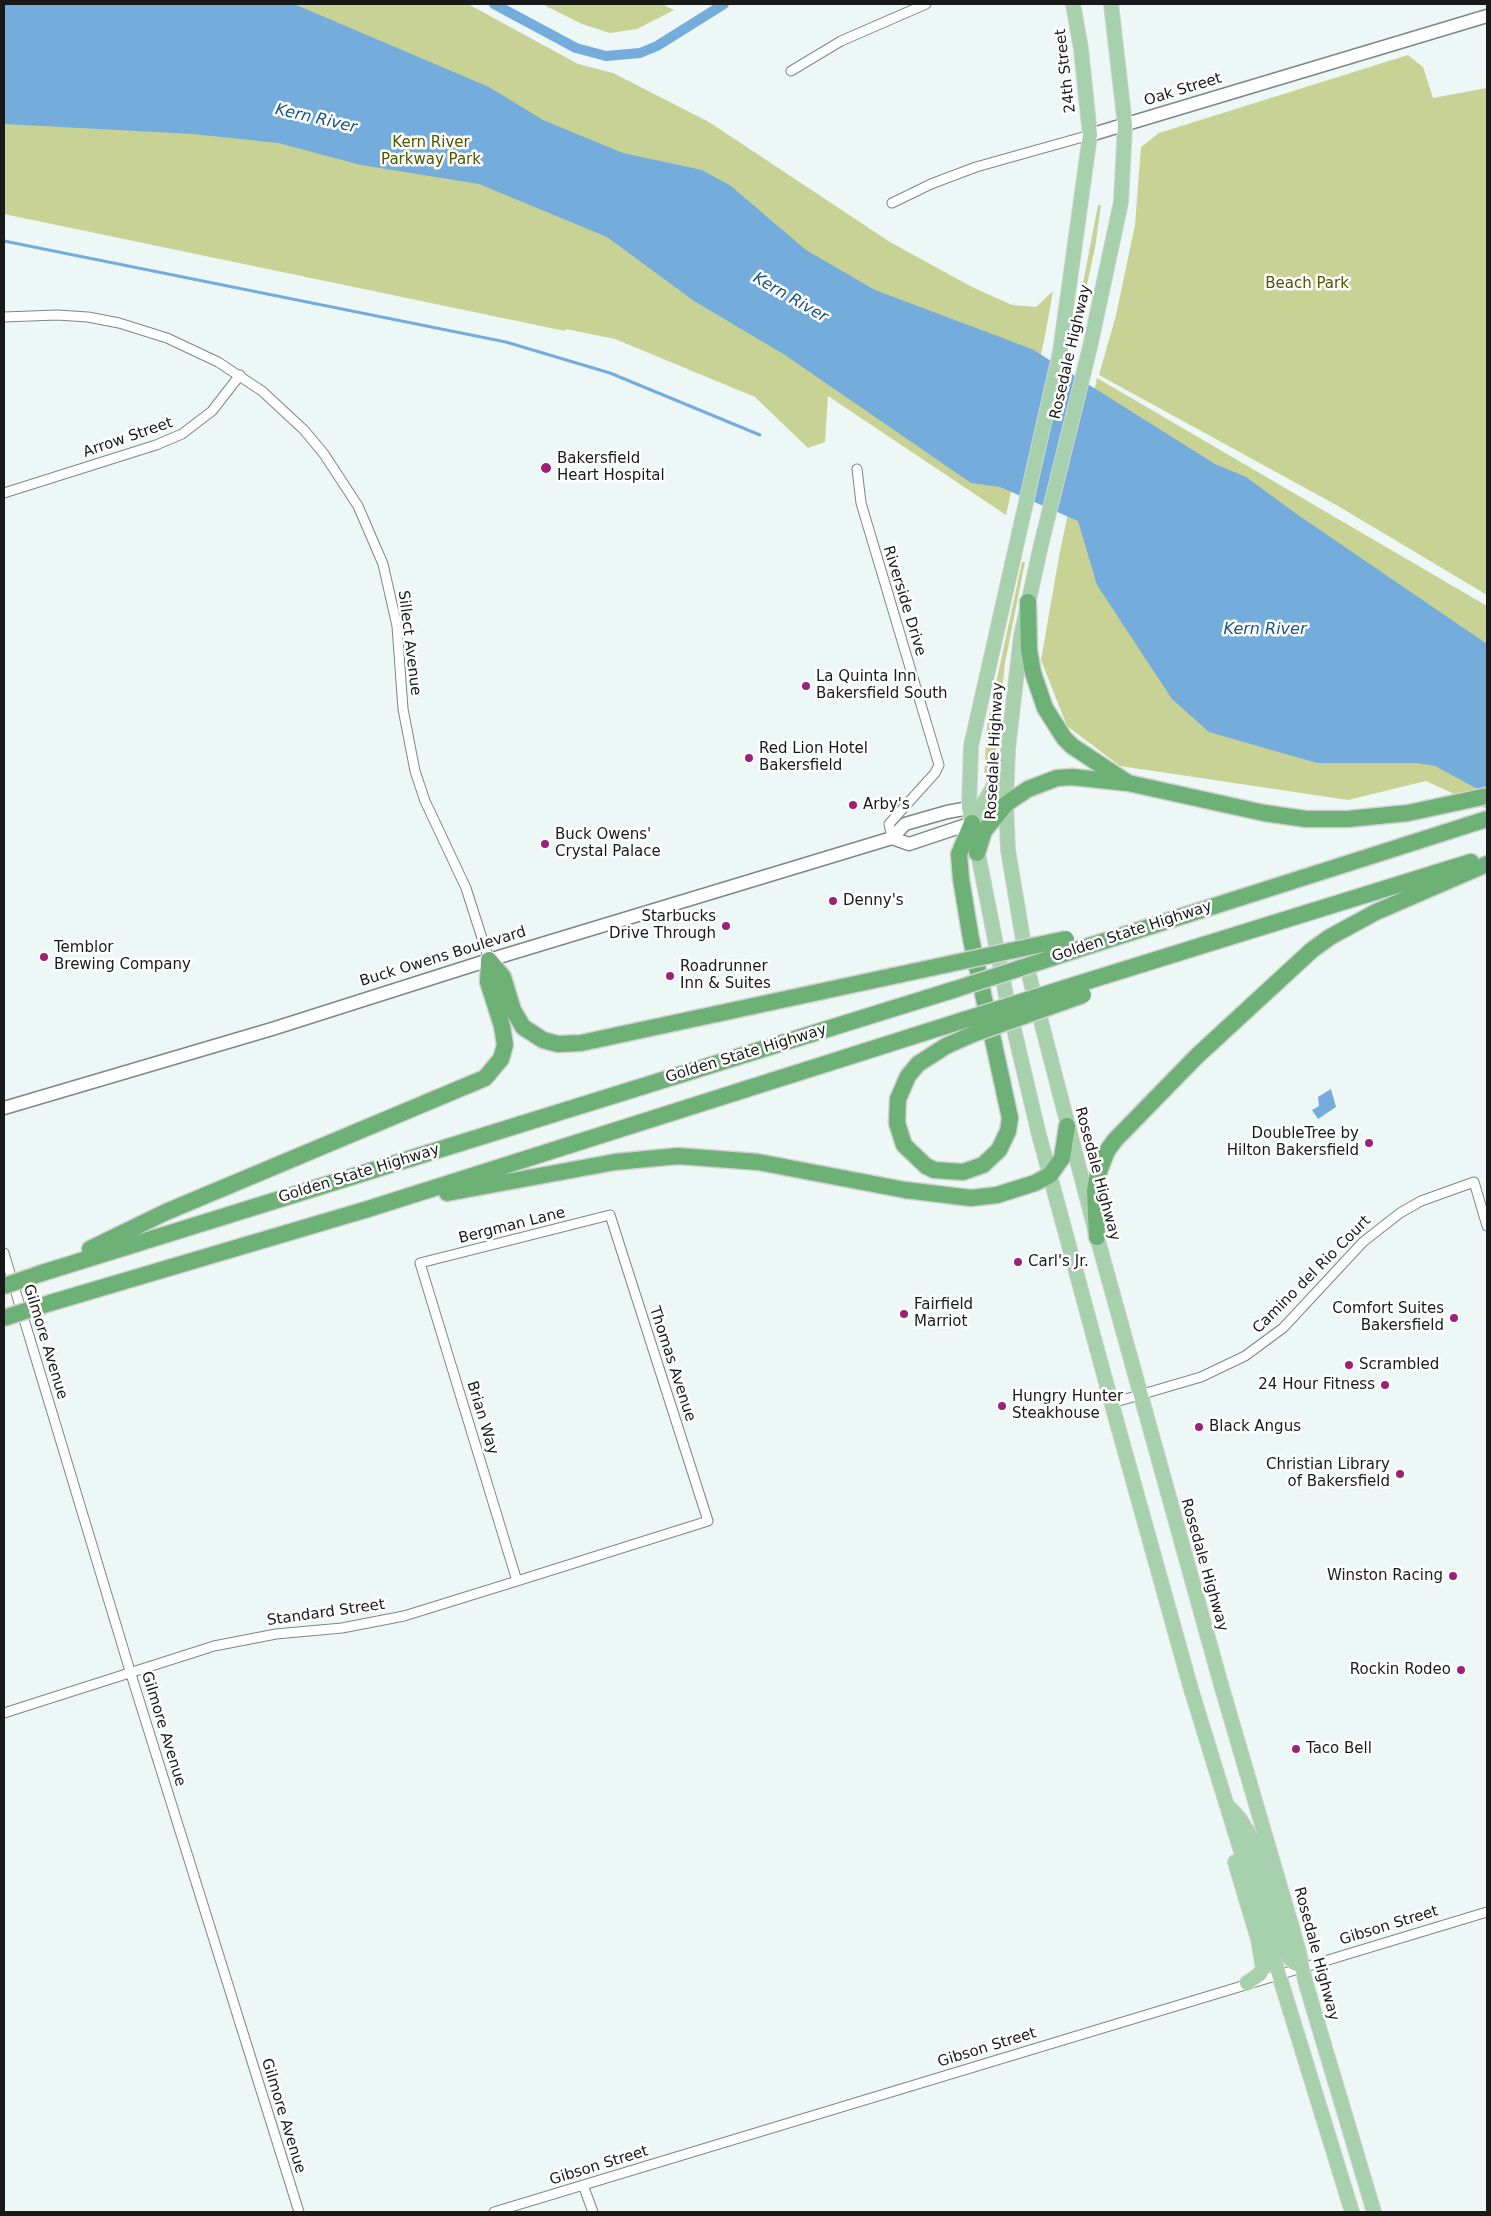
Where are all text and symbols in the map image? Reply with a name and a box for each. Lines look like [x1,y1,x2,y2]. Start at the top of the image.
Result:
street label: 24th Street [1052,28,1080,114]
street label: Oak Street [1142,70,1224,110]
water label: Kern River [273,100,359,138]
park label: Kern River Parkway Park [381,134,481,169]
water label: Kern River [749,269,831,327]
park label: Beach Park [1265,275,1349,293]
street label: Rosedale Highway [1047,283,1095,421]
street label: Arrow Street [81,414,175,462]
place label: Bakersfield Heart Hospital [557,450,665,485]
marker: Bakersfield Heart Hospital [539,461,553,475]
street label: Riverside Drive [879,544,929,658]
street label: Sillect Avenue [394,589,424,697]
water label: Kern River [1223,620,1307,640]
place label: La Quinta Inn Bakersfield South [816,668,948,703]
marker: La Quinta Inn Bakersfield South [800,680,812,692]
street label: Rosedale Highway [982,682,1008,820]
place label: Red Lion Hotel Bakersfield [759,740,868,775]
marker: Red Lion Hotel Bakersfield [743,752,755,764]
place label: Arby's [863,796,910,814]
marker: Arby's [847,799,859,811]
place label: Buck Owens' Crystal Palace [555,826,661,861]
marker: Buck Owens' Crystal Palace [539,838,551,850]
place label: Denny's [843,892,904,910]
marker: Denny's [827,895,839,907]
street label: Golden State Highway [1050,898,1214,966]
place label: Starbucks Drive Through [609,908,716,943]
marker: Starbucks Drive Through [720,920,732,932]
street label: Buck Owens Boulevard [358,923,528,991]
place label: Temblor Brewing Company [54,939,191,974]
marker: Temblor Brewing Company [38,951,50,963]
place label: Roadrunner Inn & Suites [680,958,771,993]
marker: Roadrunner Inn & Suites [664,970,676,982]
street label: Golden State Highway [663,1021,829,1087]
street label: Rosedale Highway [1070,1105,1124,1243]
place label: DoubleTree by Hilton Bakersfield [1227,1125,1359,1160]
marker: DoubleTree by Hilton Bakersfield [1363,1137,1375,1149]
street label: Golden State Highway [276,1141,442,1207]
street label: Bergman Lane [457,1204,567,1248]
street label: Camino del Rio Court [1249,1212,1375,1338]
place label: Carl's Jr. [1028,1253,1089,1271]
marker: Carl's Jr. [1012,1256,1024,1268]
street label: Gilmore Avenue [19,1282,71,1402]
place label: Fairfield Marriot [914,1296,973,1331]
place label: Comfort Suites Bakersfield [1332,1300,1444,1335]
street label: Thomas Avenue [645,1304,699,1424]
marker: Fairfield Marriot [898,1308,910,1320]
marker: Comfort Suites Bakersfield [1448,1312,1460,1324]
place label: Scrambled [1359,1356,1439,1374]
marker: Scrambled [1343,1359,1355,1371]
place label: 24 Hour Fitness [1258,1376,1375,1394]
street label: Brian Way [462,1379,502,1457]
marker: 24 Hour Fitness [1379,1379,1391,1391]
place label: Hungry Hunter Steakhouse [1012,1388,1123,1423]
marker: Hungry Hunter Steakhouse [996,1400,1008,1412]
place label: Black Angus [1209,1418,1301,1436]
marker: Black Angus [1193,1421,1205,1433]
place label: Christian Library of Bakersfield [1266,1456,1390,1491]
marker: Christian Library of Bakersfield [1394,1468,1406,1480]
street label: Rosedale Highway [1176,1496,1232,1634]
place label: Winston Racing [1327,1567,1443,1585]
marker: Winston Racing [1447,1570,1459,1582]
street label: Standard Street [266,1596,386,1630]
place label: Rockin Rodeo [1350,1661,1451,1679]
marker: Rockin Rodeo [1455,1664,1467,1676]
street label: Gilmore Avenue [137,1669,189,1789]
place label: Taco Bell [1306,1740,1372,1758]
marker: Taco Bell [1290,1743,1302,1755]
street label: Rosedale Highway [1289,1885,1343,2023]
street label: Gibson Street [1338,1902,1440,1950]
street label: Gibson Street [936,2024,1038,2072]
street label: Gilmore Avenue [257,2056,309,2176]
street label: Gibson Street [548,2142,650,2190]

